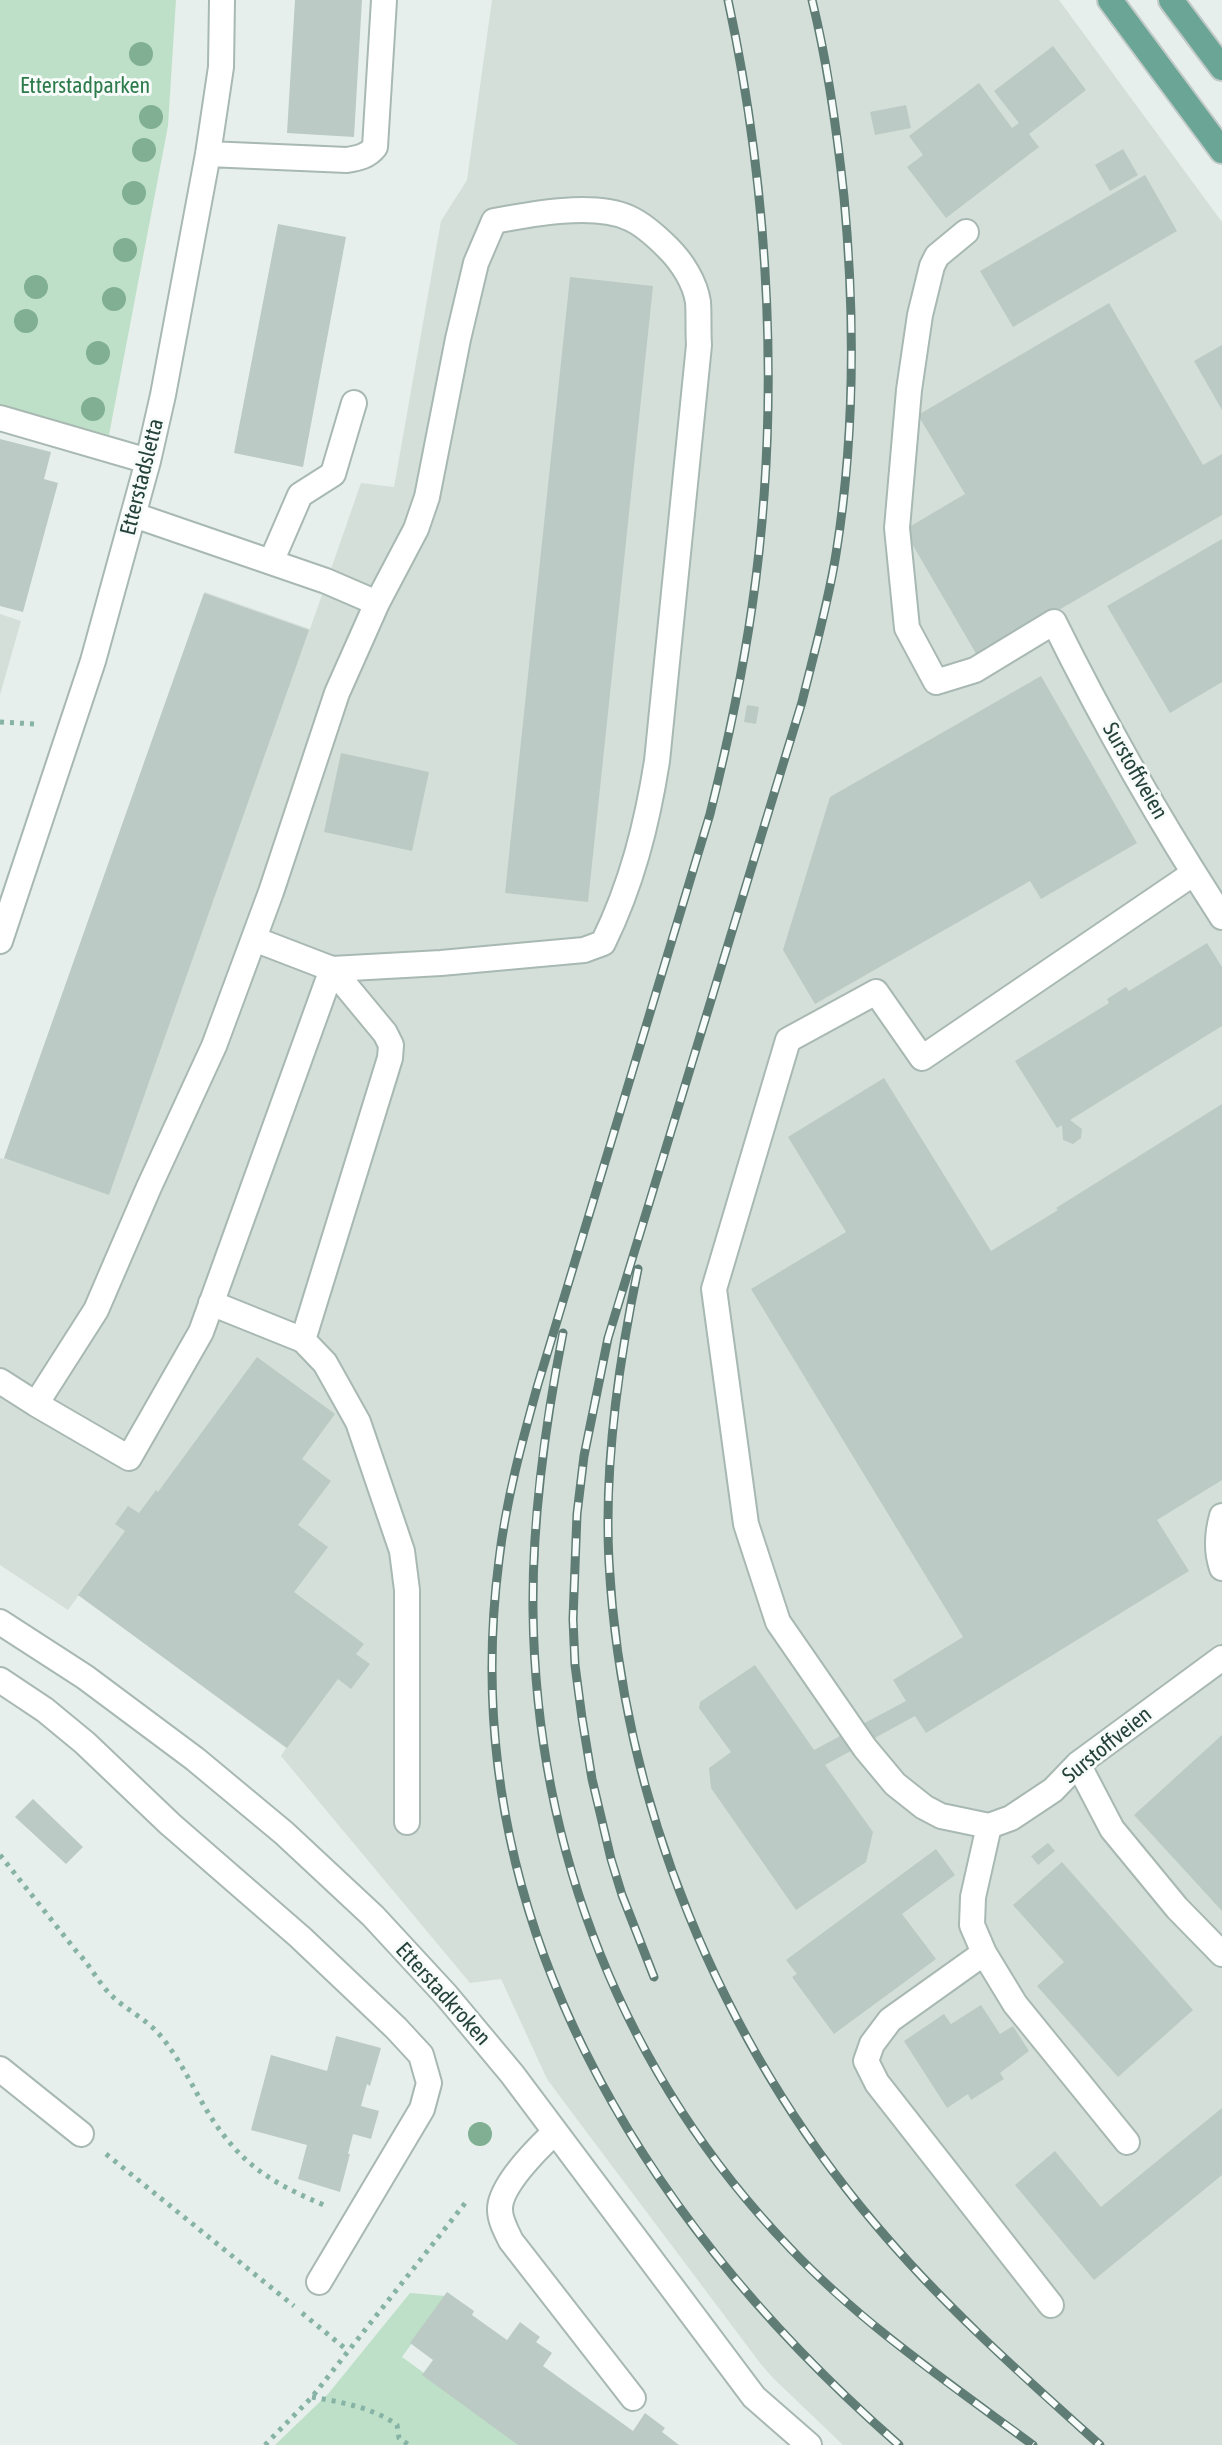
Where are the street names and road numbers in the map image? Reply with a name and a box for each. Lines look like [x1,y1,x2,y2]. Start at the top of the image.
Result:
street label: Etterstadsletta [115,416,169,538]
street label: Surstoffveien [1097,718,1173,824]
street label: Surstoffveien [1057,1701,1157,1789]
street label: Etterstadkroken [390,1937,496,2051]

